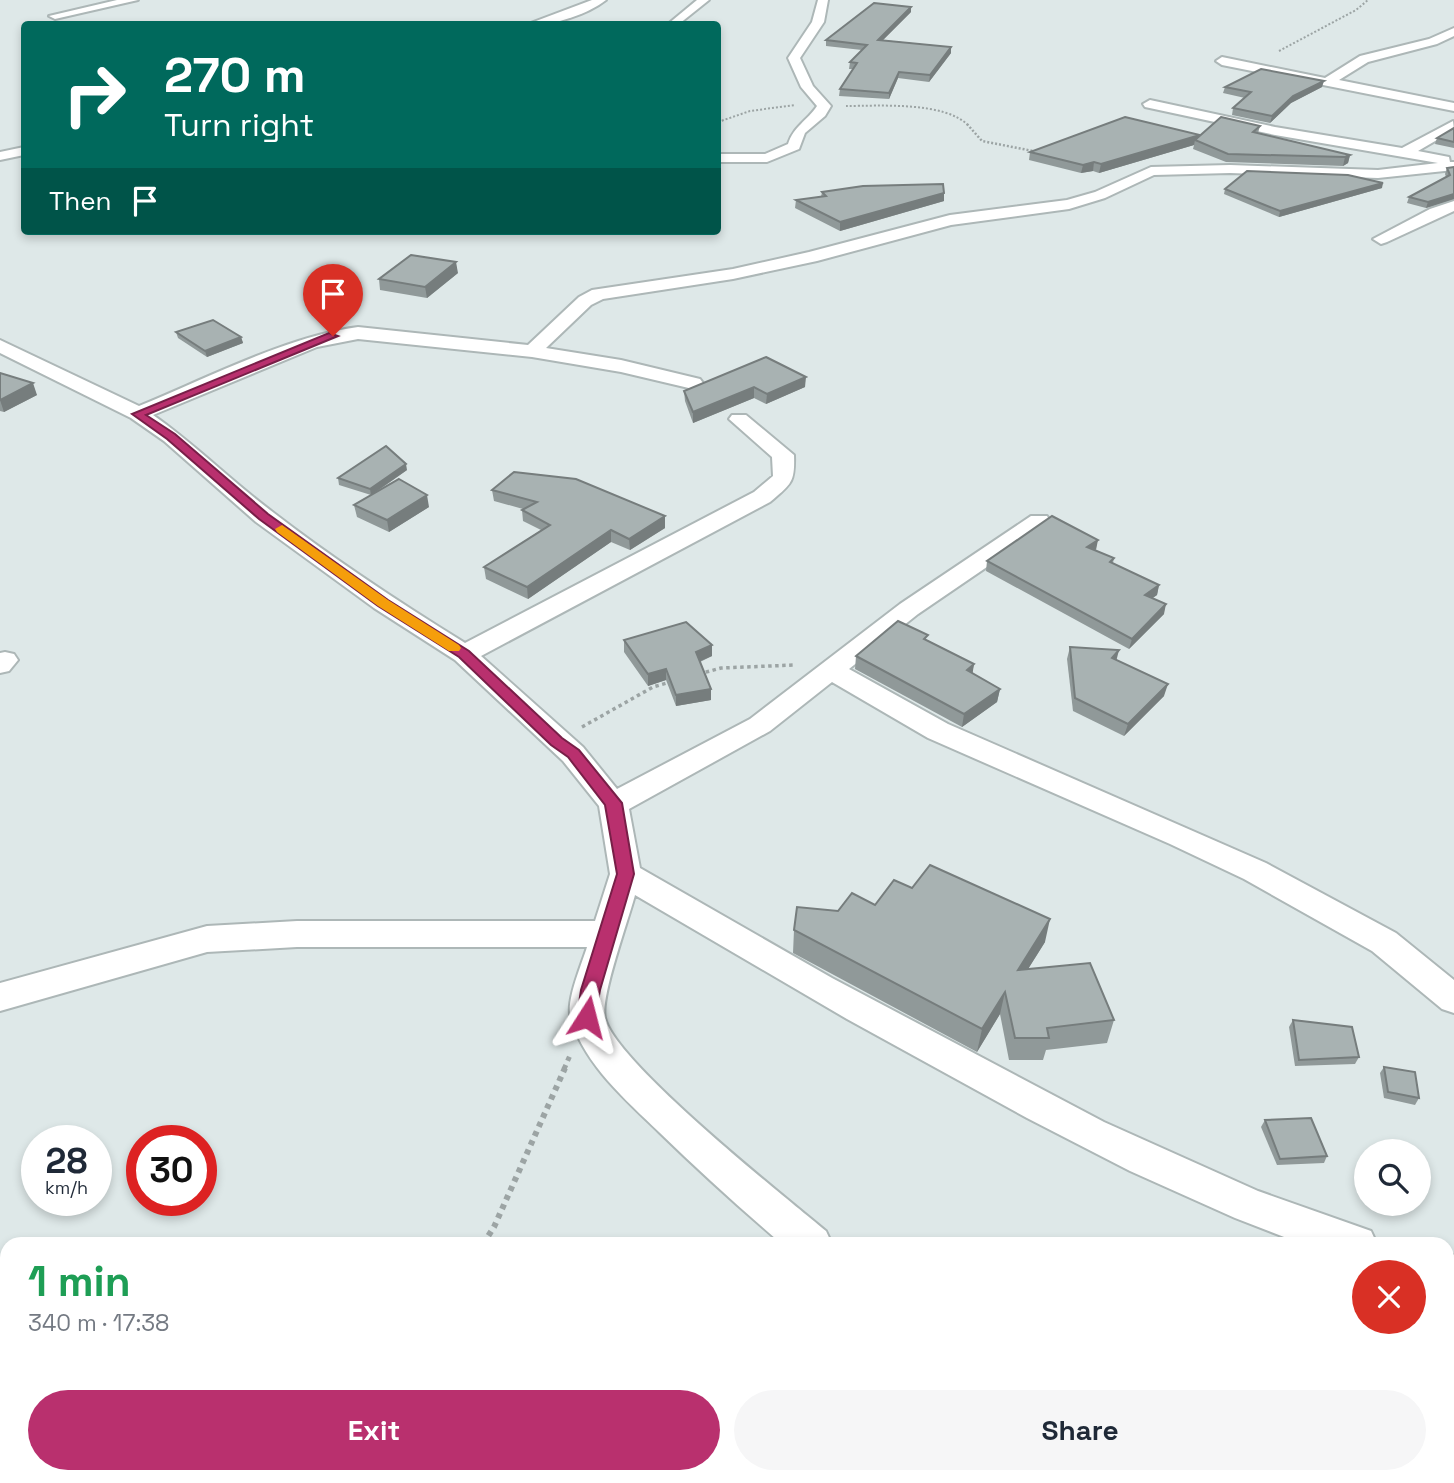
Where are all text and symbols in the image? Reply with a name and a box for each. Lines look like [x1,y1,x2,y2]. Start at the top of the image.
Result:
text: 270 m [164,44,306,106]
icon: right [49,49,140,140]
text: Turn right [164,105,314,145]
icon: arrive [126,182,164,220]
text: Then [49,184,112,218]
pin [303,264,363,336]
icon: arrive [314,275,352,313]
position arrow [550,980,624,1054]
speed limit sign: 30 [126,1125,217,1216]
text: 28 [46,1139,87,1183]
map controls [1354,1139,1431,1216]
button: search [1354,1139,1431,1216]
text: km/h [45,1176,88,1199]
text: 1 min [28,1255,131,1308]
button: close [1352,1260,1426,1334]
text: 340 m · 17:38 [28,1308,169,1338]
button: Exit [28,1390,720,1470]
button: Share [734,1390,1426,1470]

